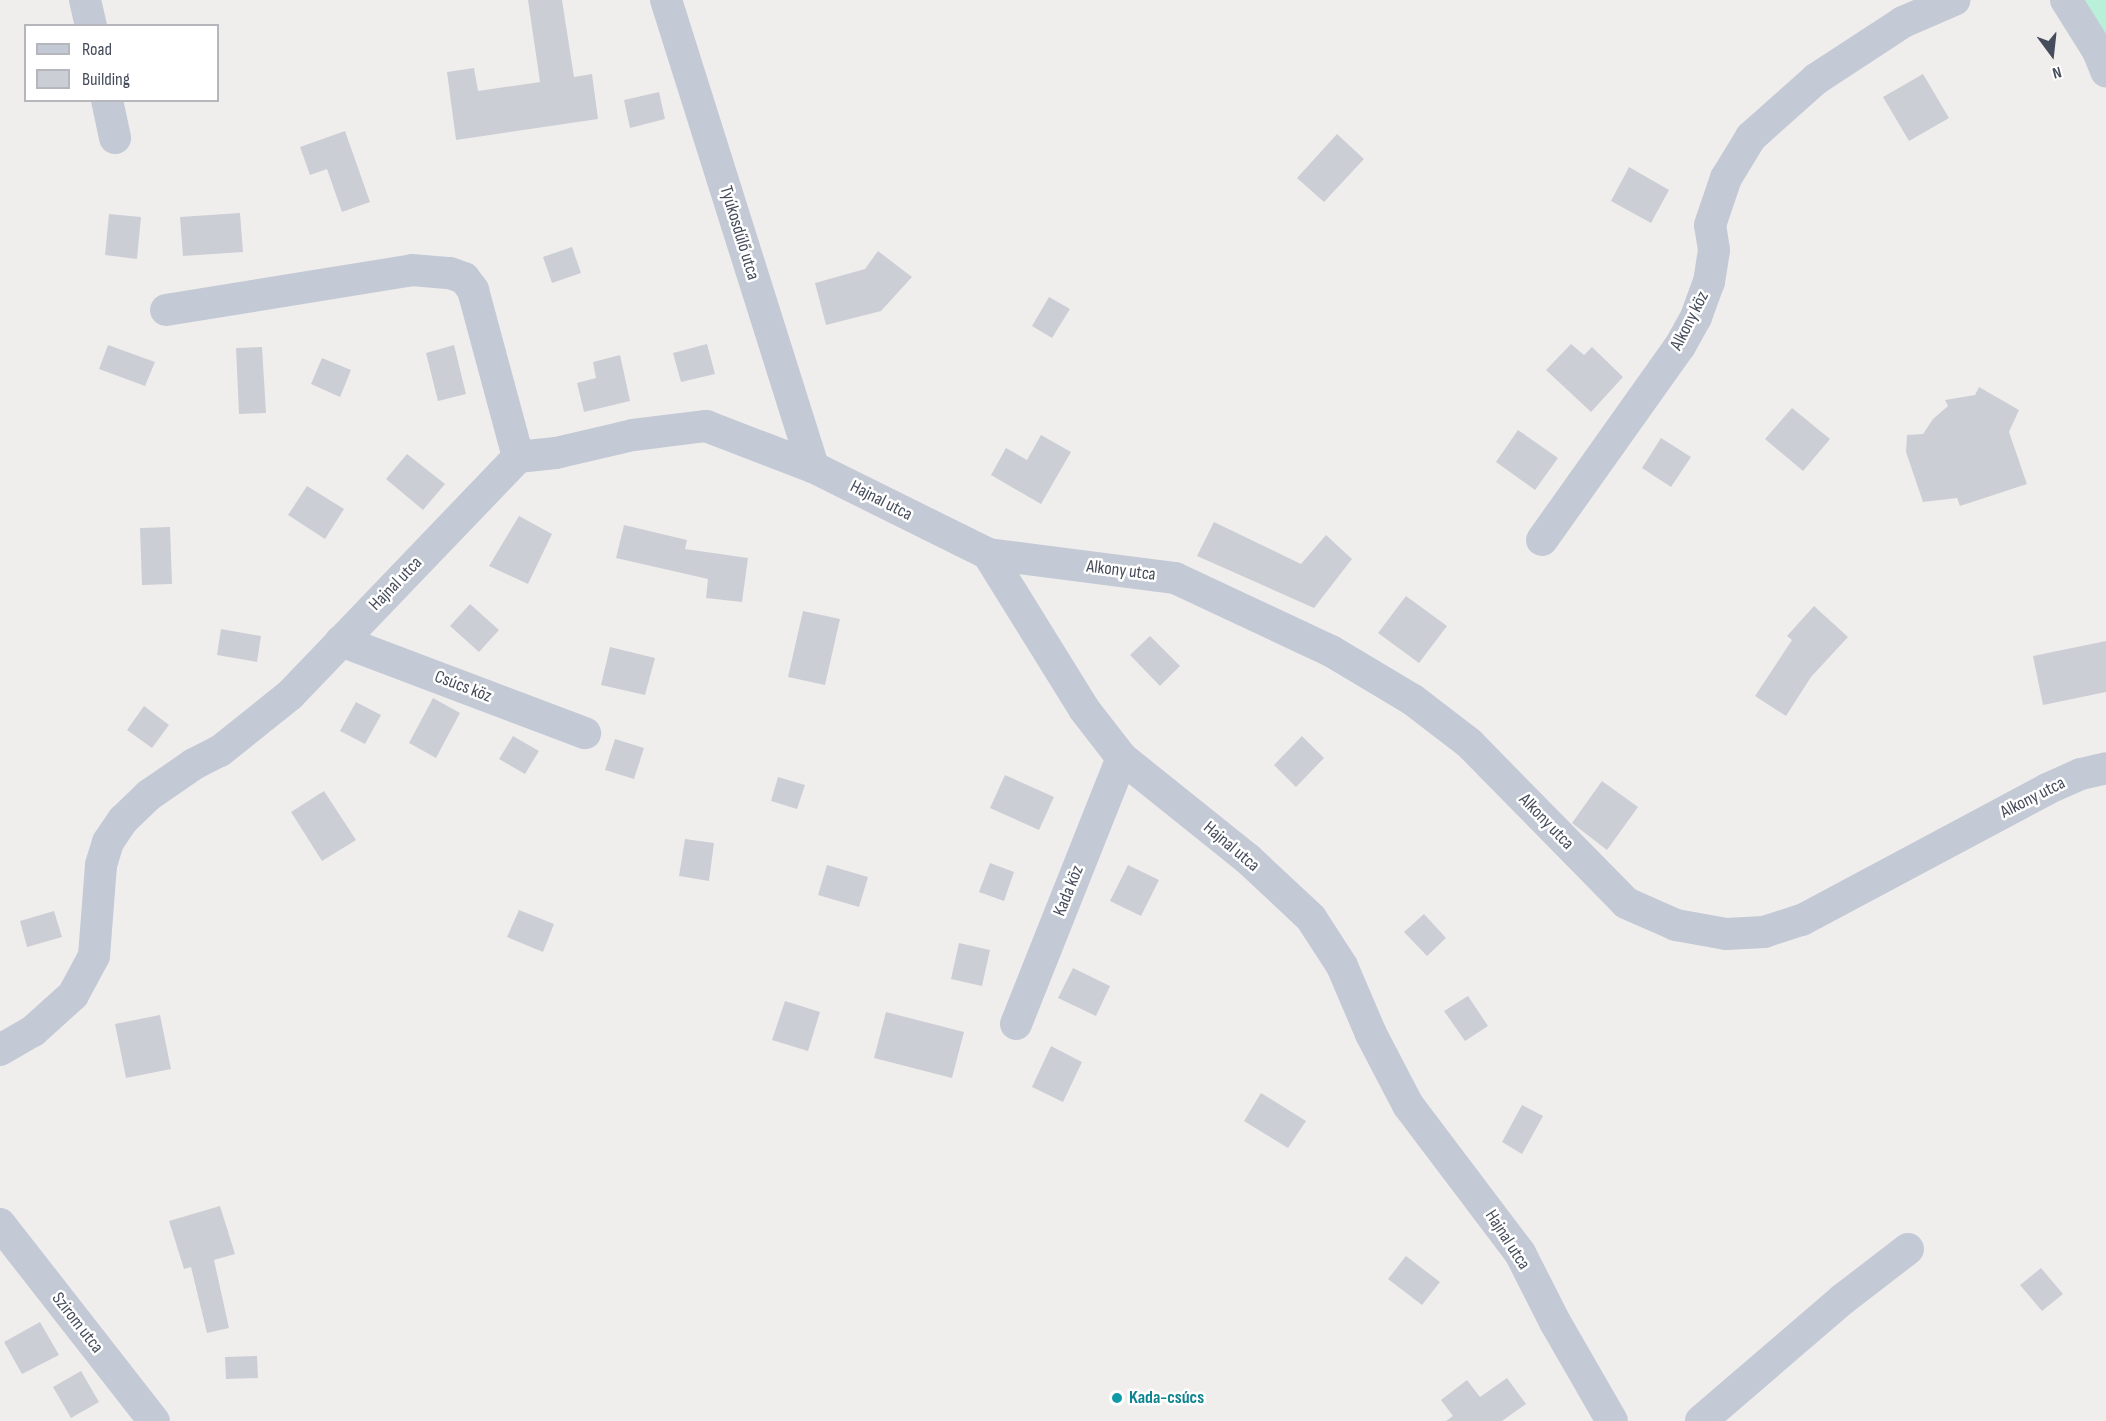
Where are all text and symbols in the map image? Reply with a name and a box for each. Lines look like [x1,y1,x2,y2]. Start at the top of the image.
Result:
legend [24,24,219,102]
north arrow [2022,24,2082,84]
text: Road [82,39,112,60]
text: N [2050,62,2063,82]
text: Building [82,69,130,90]
street label: Tyúkosdűlő utca [714,183,764,283]
street label: Alkony köz [1666,288,1714,354]
street label: Hajnal utca [846,476,916,526]
street label: Hajnal utca [365,552,427,616]
street label: Alkony utca [1085,556,1157,586]
street label: Csúcs köz [431,666,495,708]
street label: Alkony utca [1997,773,2069,823]
street label: Alkony utca [1514,789,1578,855]
street label: Hajnal utca [1198,817,1264,877]
street label: Kada köz [1049,863,1089,919]
street label: Hajnal utca [1480,1206,1534,1274]
street label: Szirom utca [47,1288,107,1358]
place label: Kada-csúcs [1129,1387,1204,1409]
marker: Kada-csúcs [1110,1391,1124,1405]

